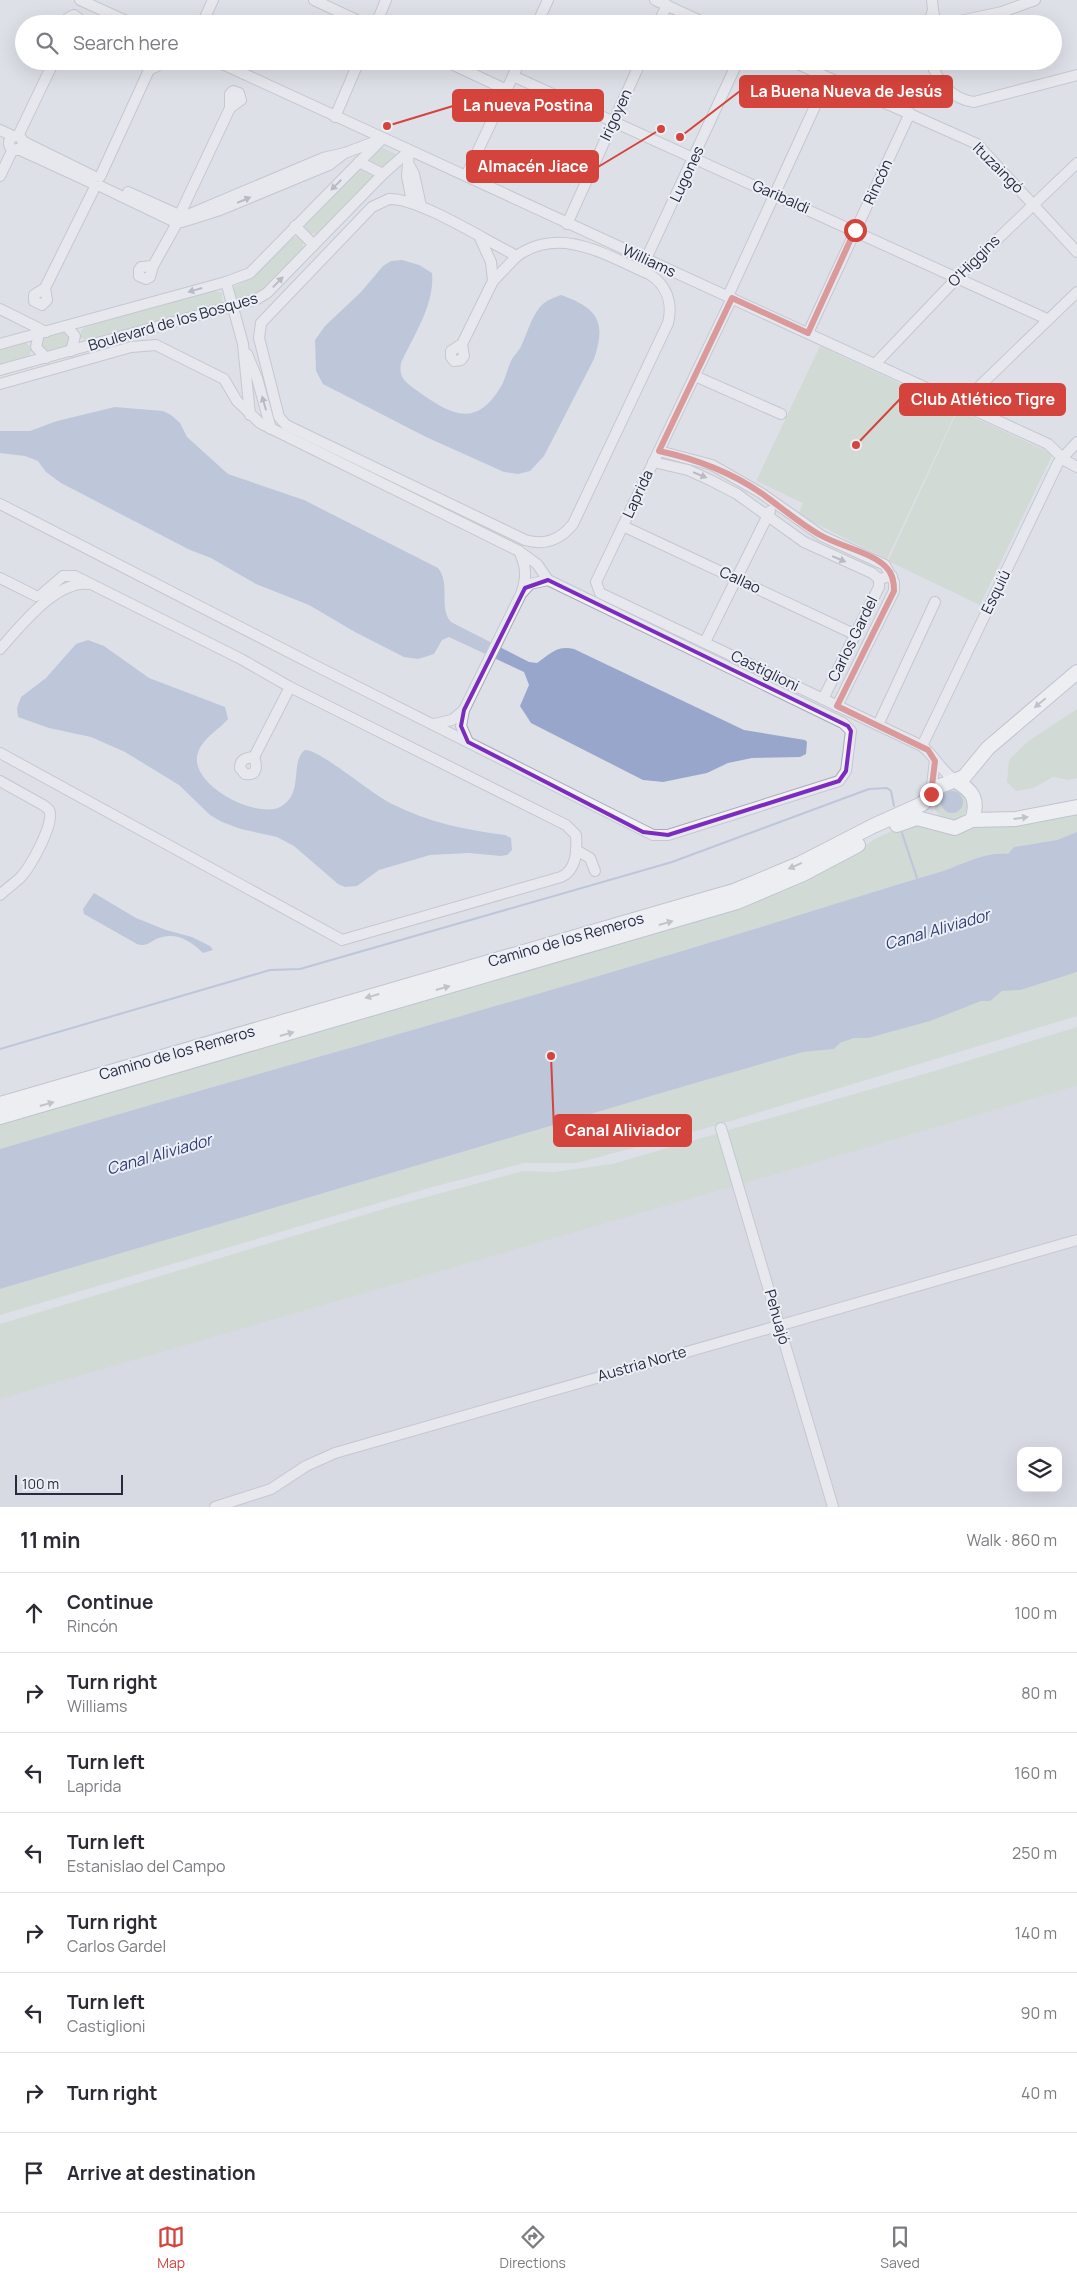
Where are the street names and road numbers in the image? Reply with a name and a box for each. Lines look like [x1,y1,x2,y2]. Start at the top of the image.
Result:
street label: Irigoyen [594,85,637,144]
street label: Ituzaingó [968,137,1029,198]
street label: Lugones [664,142,709,205]
street label: Rincón [858,156,897,208]
street label: Garibaldi [749,175,813,219]
street label: O'Higgins [943,230,1004,291]
street label: Williams [619,239,679,282]
street label: Boulevard de los Bosques [86,287,260,356]
street label: Laprida [617,466,658,521]
street label: Callao [716,561,764,598]
street label: Esquiú [976,566,1015,617]
street label: Carlos Gardel [823,592,882,685]
street label: Castiglioni [728,645,803,696]
street label: Camino de los Remeros [485,907,646,972]
street label: Camino de los Remeros [96,1020,257,1085]
street label: Pehuajó [760,1287,795,1347]
street label: Austria Norte [595,1341,689,1386]

